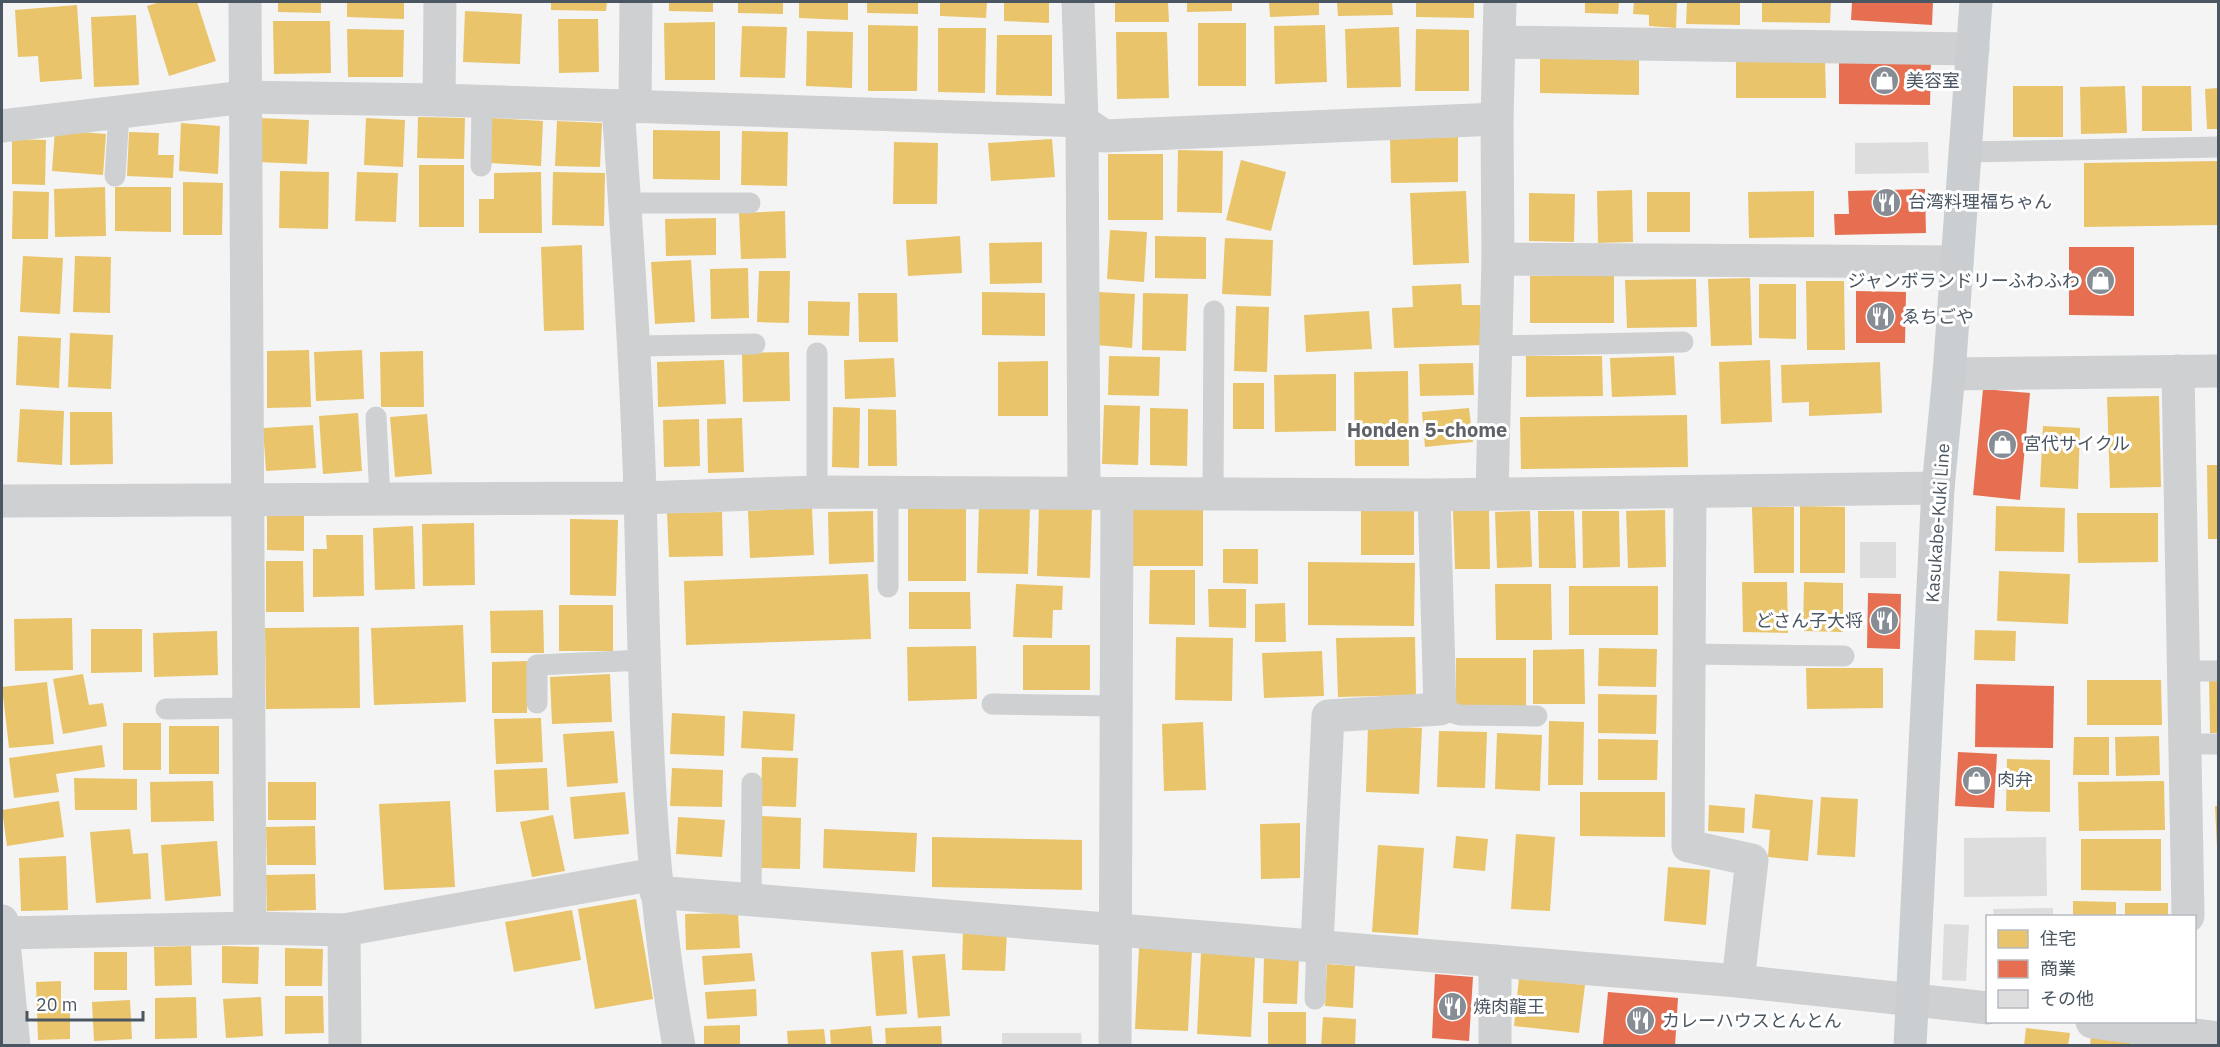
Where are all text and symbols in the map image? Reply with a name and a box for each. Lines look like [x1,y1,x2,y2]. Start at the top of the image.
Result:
shop icon: 美容室 [1869,65,1901,97]
place label: 美容室 [1906,69,1960,92]
restaurant icon: 台湾料理福ちゃん [1871,186,1903,218]
place label: 台湾料理福ちゃん [1908,190,2052,213]
shop icon: ジャンボランドリーふわふわ [2085,265,2117,297]
place label: ジャンボランドリーふわふわ [1848,269,2080,292]
restaurant icon: ゑちごや [1865,301,1897,333]
place label: ゑちごや [1902,305,1974,328]
district label: Honden 5-chome [1347,416,1507,443]
shop icon: 宮代サイクル [1986,428,2018,460]
place label: 宮代サイクル [2023,432,2130,455]
street label: Kasukabe-Kuki Line [1920,442,1955,603]
restaurant icon: どさん子大将 [1868,605,1900,637]
place label: どさん子大将 [1756,609,1863,632]
shop icon: 肉弁 [1960,764,1992,796]
place label: 肉弁 [1997,768,2033,791]
legend [1986,915,2196,1023]
text: 住宅 [2040,927,2076,950]
text: 商業 [2040,957,2076,980]
scale bar [27,984,142,1022]
text: その他 [2040,987,2094,1010]
restaurant icon: 焼肉龍王 [1436,991,1468,1023]
text: 20 m [36,993,78,1016]
place label: 焼肉龍王 [1473,995,1545,1018]
restaurant icon: カレーハウスとんとん [1625,1005,1657,1037]
place label: カレーハウスとんとん [1662,1009,1842,1032]

